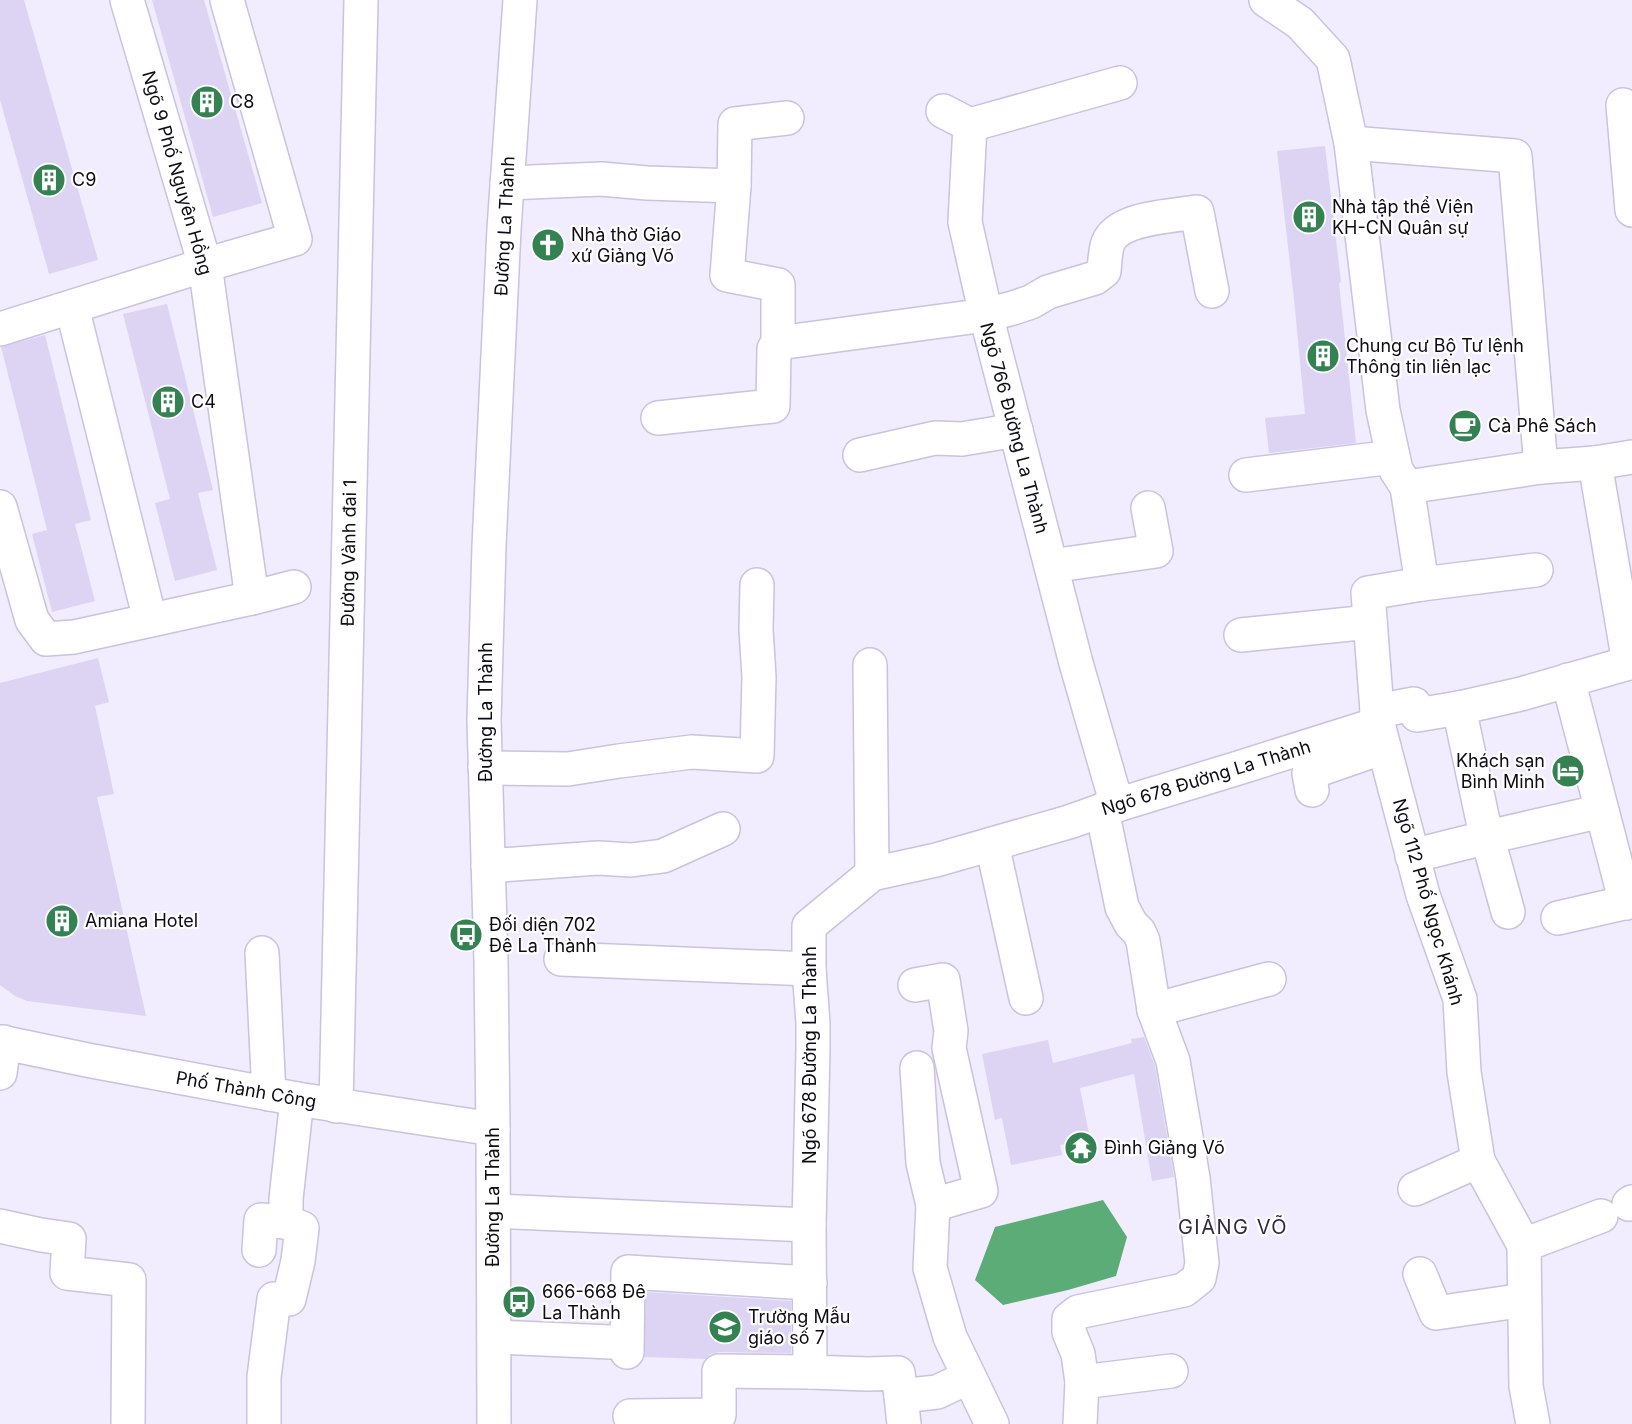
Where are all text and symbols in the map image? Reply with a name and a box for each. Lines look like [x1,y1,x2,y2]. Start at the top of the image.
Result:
street label: Ngõ 9 Phố Nguyên Hồng [138,68,217,278]
building icon: C8 [189,84,225,120]
place label: C8 [230,91,254,112]
street label: Đường La Thành [490,156,519,296]
building icon: C9 [31,162,67,198]
place label: C9 [72,169,96,190]
place label: Nhà tập thể Viện KH-CN Quân sự [1332,196,1474,238]
building icon: Nhà tập thể Viện KH-CN Quân sự [1291,199,1327,235]
place label: Nhà thờ Giáo xứ Giảng Võ [571,224,681,266]
church icon: Nhà thờ Giáo xứ Giảng Võ [530,227,566,263]
street label: Ngõ 766 Đường La Thành [976,320,1053,536]
place label: Chung cư Bộ Tư lệnh Thông tin liên lạc [1346,335,1524,377]
building icon: Chung cư Bộ Tư lệnh Thông tin liên lạc [1305,338,1341,374]
building icon: C4 [150,384,186,420]
place label: C4 [191,391,216,412]
cafe icon: Cà Phê Sách [1447,408,1483,444]
place label: Cà Phê Sách [1488,415,1597,436]
street label: Đường Vành đai 1 [337,479,360,627]
street label: Đường La Thành [475,642,496,782]
street label: Ngõ 678 Đường La Thành [1099,736,1313,819]
place label: Khách sạn Bình Minh [1456,750,1545,792]
hotel icon: Khách sạn Bình Minh [1550,753,1586,789]
street label: Ngõ 112 Phố Ngọc Khánh [1389,796,1468,1008]
building icon: Amiana Hotel [44,903,80,939]
place label: Amiana Hotel [85,910,198,931]
place label: Đối diện 702 Đê La Thành [489,914,597,956]
bus stop icon: Đối diện 702 Đê La Thành [448,917,484,953]
street label: Ngõ 678 Đường La Thành [799,946,820,1164]
street label: Phố Thành Công [174,1067,318,1112]
street label: Đường La Thành [482,1127,503,1267]
temple icon: Đình Giảng Võ [1063,1130,1099,1166]
place label: Đình Giảng Võ [1104,1137,1225,1158]
district label: GIẢNG VÕ [1178,1214,1288,1239]
place label: 666-668 Đê La Thành [542,1281,646,1323]
bus stop icon: 666-668 Đê La Thành [501,1284,537,1320]
place label: Trường Mẫu giáo số 7 [748,1306,850,1348]
school or university icon: Trường Mẫu giáo số 7 [707,1309,743,1345]

